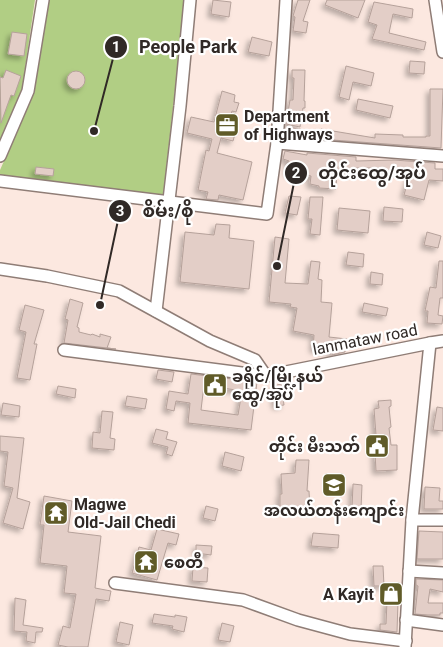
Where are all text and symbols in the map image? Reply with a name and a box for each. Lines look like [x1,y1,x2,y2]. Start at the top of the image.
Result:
callout: People Park [104,31,246,64]
text: People Park [139,36,237,57]
text: 1 [112,38,120,56]
place label: Department of Highways [244,107,333,144]
office icon: Department of Highways [214,112,240,138]
callout: တိုင်းထွေ/အုပ် [283,157,436,190]
text: တိုင်းထွေ/အုပ် [318,161,426,187]
text: 2 [292,164,301,182]
callout: စိမ်း/စို [108,194,204,227]
text: စိမ်း/စို [142,199,194,225]
text: 3 [116,202,124,220]
street label: lanmataw road [311,320,419,359]
place label: ခရိုင်/မြို့နယ် ထွေ/အုပ် [232,365,323,408]
public building icon: ခရိုင်/မြို့နယ် ထွေ/အုပ် [202,372,228,398]
public building icon: တိုင်း မီးသတ် [364,433,390,459]
place label: တိုင်း မီးသတ် [269,435,360,460]
school or university icon: အလယ်တန်းကျောင်း [321,472,347,498]
place label: Magwe Old-Jail Chedi [74,495,176,532]
place label: အလယ်တန်းကျောင်း [264,499,404,524]
temple icon: Magwe Old-Jail Chedi [43,500,69,526]
temple icon: စေတီ [133,549,159,575]
place label: စေတီ [164,551,203,572]
shop icon: A Kayit [378,581,404,607]
place label: A Kayit [323,585,375,604]

